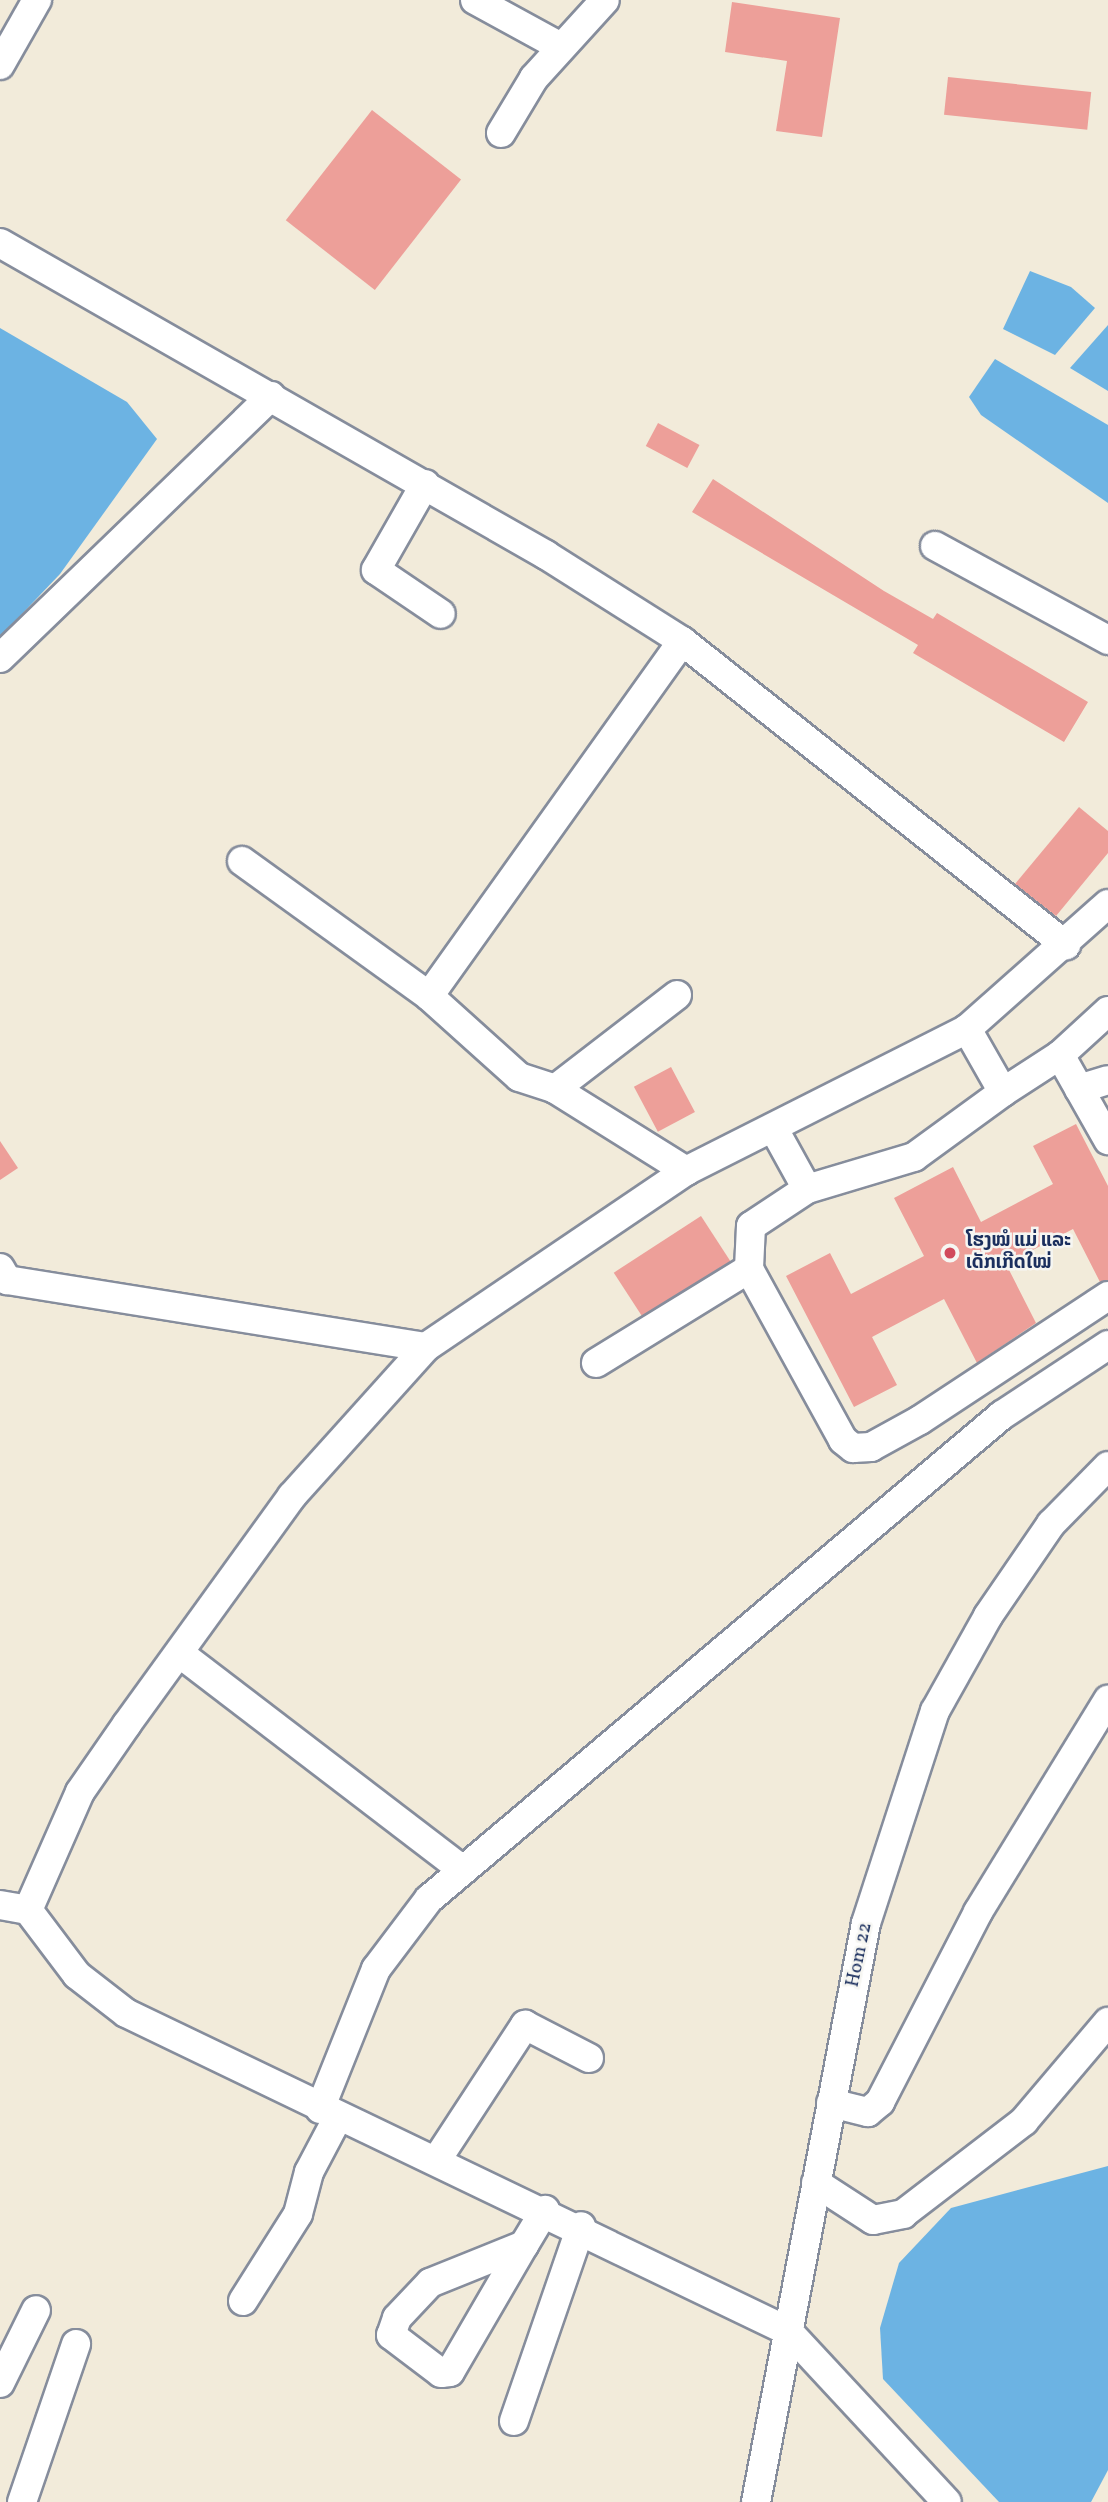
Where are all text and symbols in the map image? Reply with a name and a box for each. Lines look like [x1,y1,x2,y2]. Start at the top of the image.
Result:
place label: ໂຮງໝໍ ແມ່ ແລະ ເດັກເກີດໃໝ່ [966,1231,1071,1275]
marker: ໂຮງໝໍ ແມ່ ແລະ ເດັກເກີດໃໝ່ [940,1243,960,1263]
street label: Hom 22 [842,1921,878,1989]

